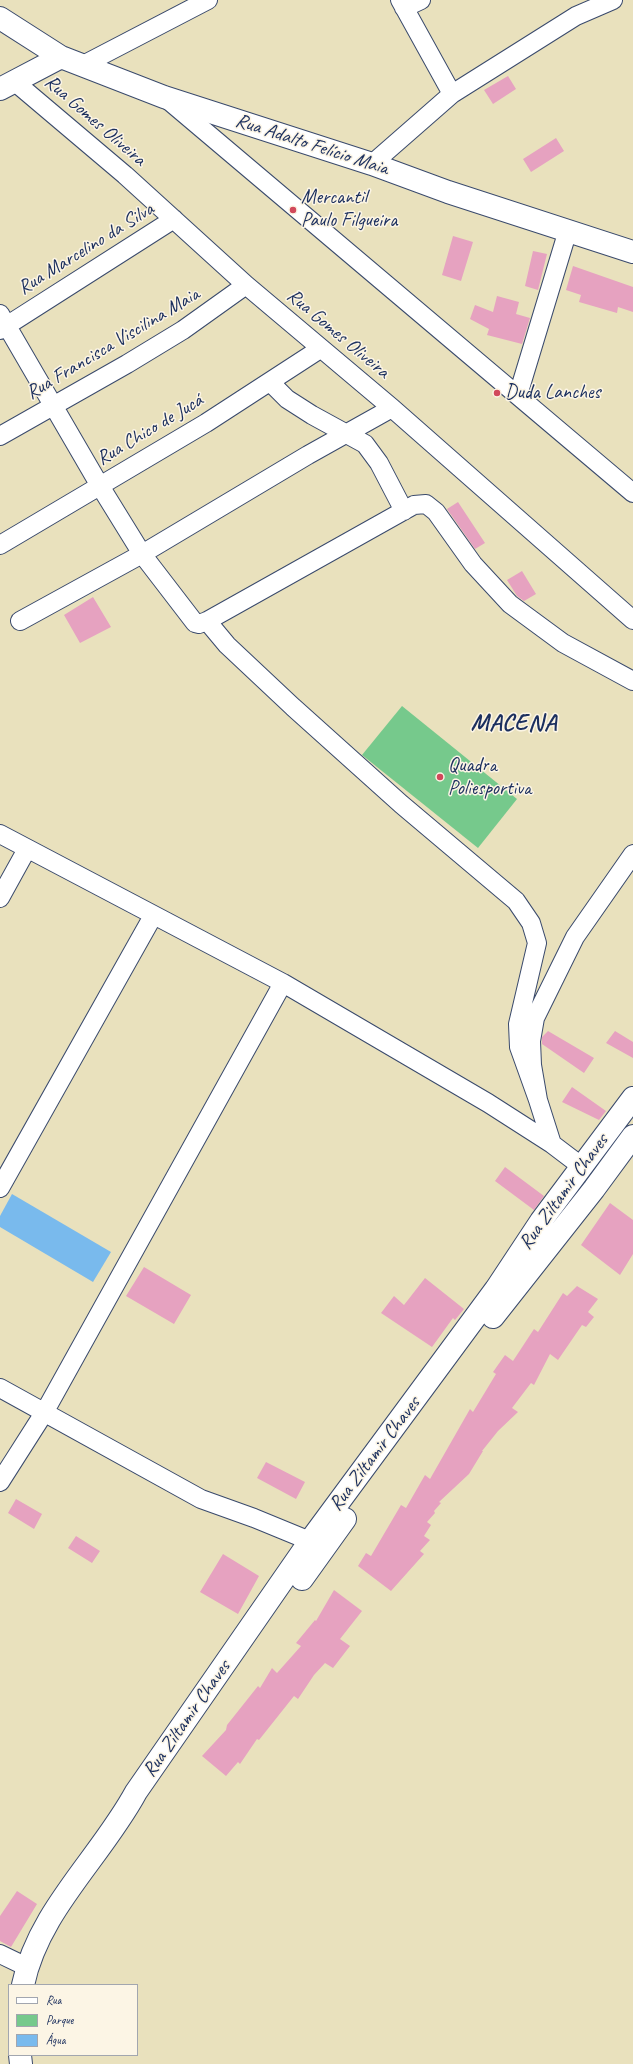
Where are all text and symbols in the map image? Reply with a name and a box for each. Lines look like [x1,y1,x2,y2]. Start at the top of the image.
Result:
street label: Rua Gomes Oliveira [39,70,151,172]
street label: Rua Adalto Felício Maia [233,109,391,181]
place label: Mercantil Paulo Filgueira [301,186,397,233]
street label: Rua Marcelino da Silva [14,198,158,300]
marker: Mercantil Paulo Filgueira [288,205,298,215]
street label: Rua Francisca Viscilina Maia [22,283,204,405]
street label: Rua Gomes Oliveira [282,284,394,384]
place label: Duda Lanches [505,381,600,405]
marker: Duda Lanches [492,388,502,398]
street label: Rua Chico de Jucá [92,389,208,471]
district label: MACENA [471,710,557,738]
place label: Quadra Poliesportiva [448,754,531,801]
marker: Quadra Poliesportiva [435,772,445,782]
street label: Rua Ziltamir Chaves [514,1130,614,1254]
street label: Rua Ziltamir Chaves [324,1392,426,1516]
street label: Rua Ziltamir Chaves [138,1656,236,1782]
legend [8,1984,138,2056]
text: Rua [46,1992,61,2008]
text: Parque [46,2012,74,2028]
text: Água [46,2032,66,2048]

